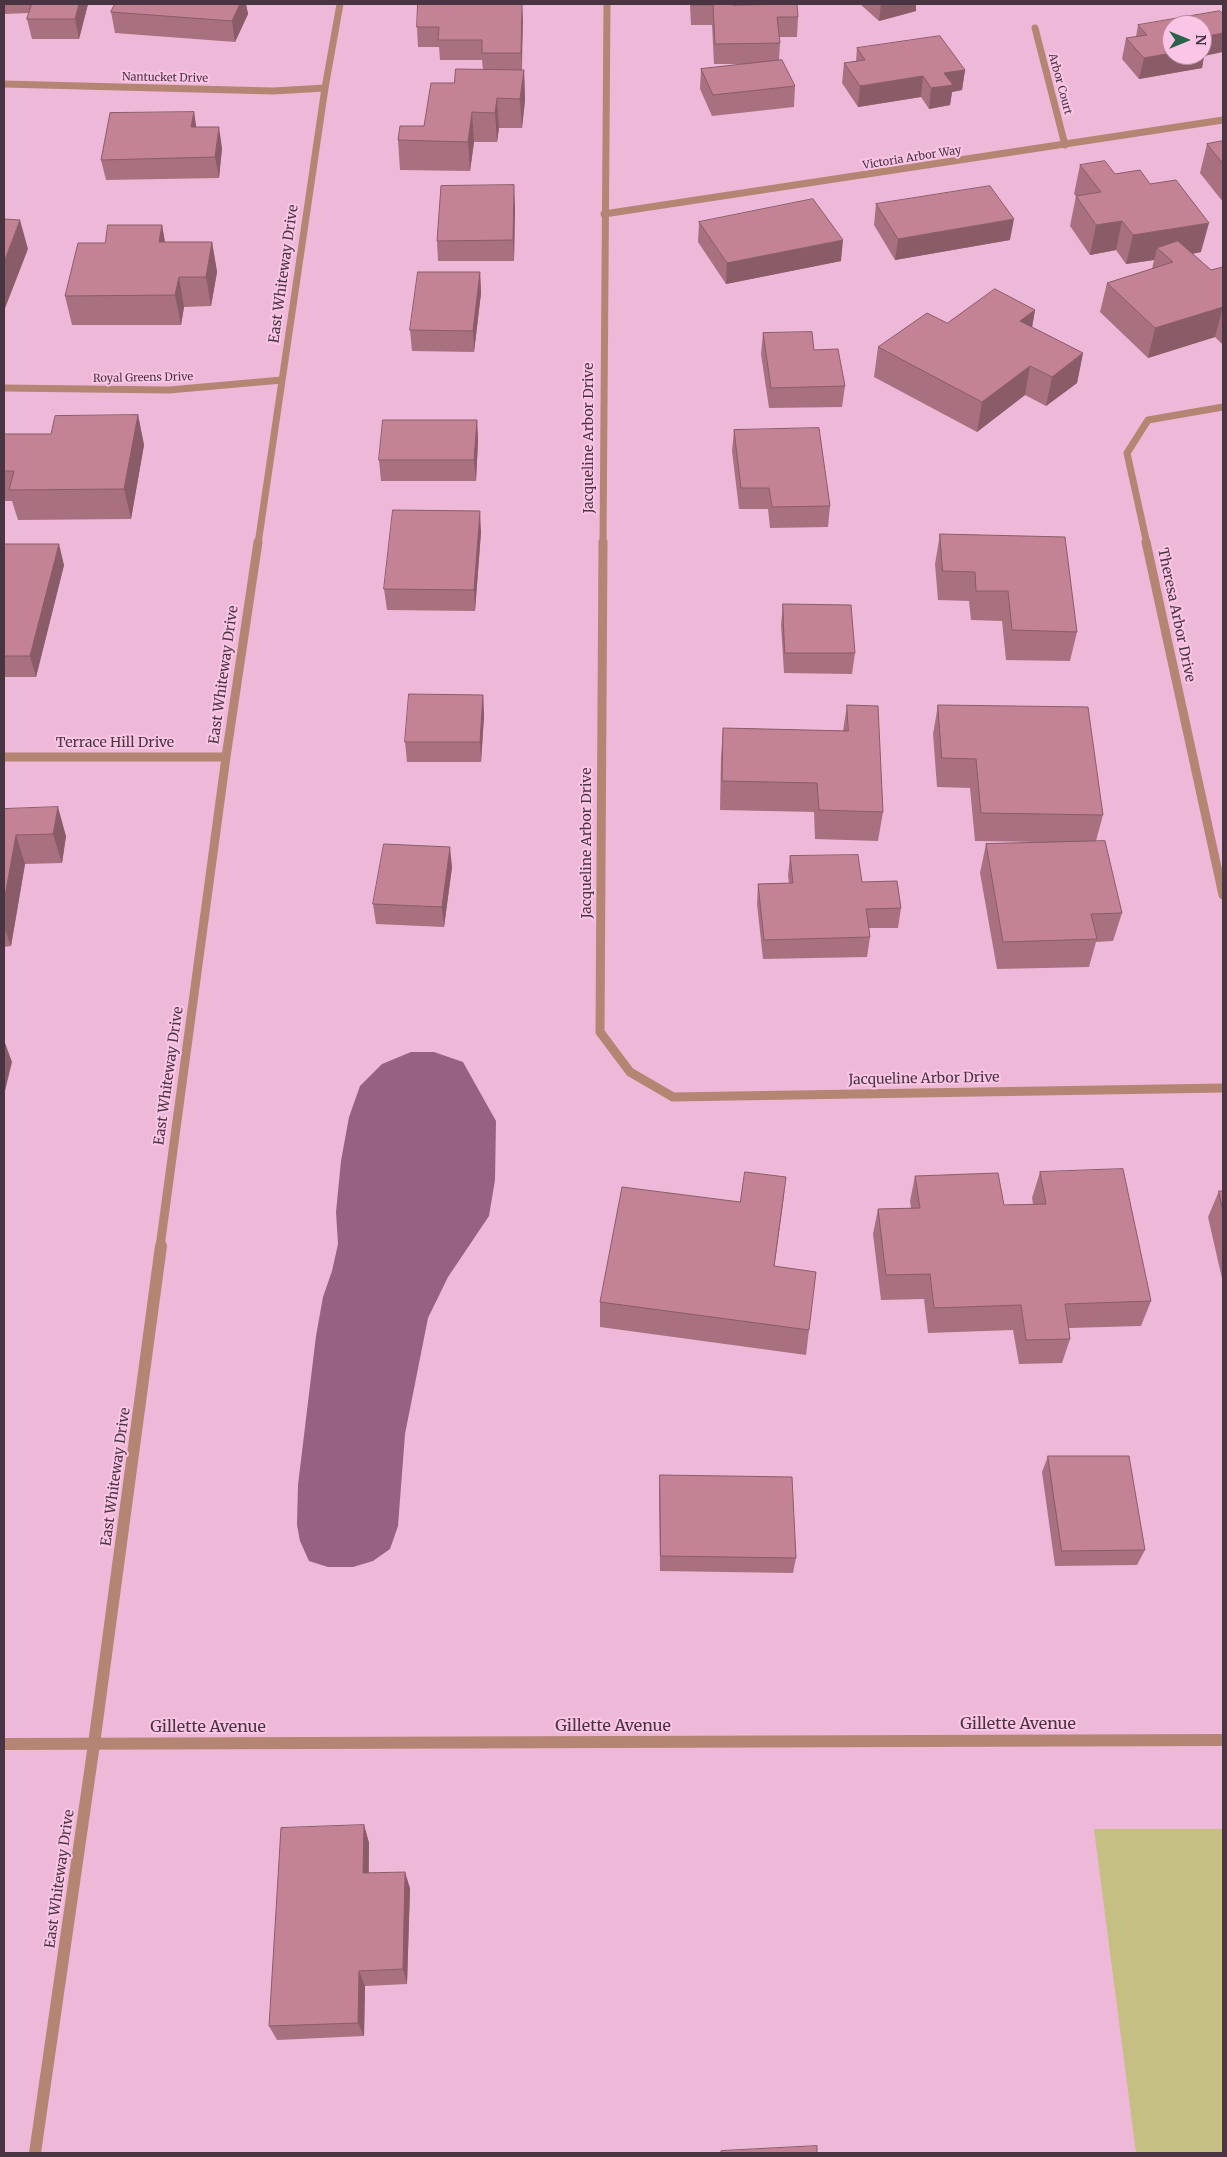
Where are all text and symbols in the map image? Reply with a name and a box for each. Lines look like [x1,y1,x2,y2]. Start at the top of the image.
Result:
north arrow [1162,15,1212,65]
text: N [1192,34,1210,46]
street label: Arbor Court [1045,52,1075,116]
street label: Nantucket Drive [122,71,208,85]
street label: Victoria Arbor Way [862,144,962,172]
street label: East Whiteway Drive [266,204,302,344]
street label: Jacqueline Arbor Drive [581,362,597,514]
street label: Royal Greens Drive [93,371,193,385]
street label: Theresa Arbor Drive [1154,547,1198,683]
street label: East Whiteway Drive [206,605,242,745]
street label: Terrace Hill Drive [56,735,174,751]
street label: Jacqueline Arbor Drive [579,767,595,919]
street label: East Whiteway Drive [151,1006,187,1146]
street label: Jacqueline Arbor Drive [848,1069,1000,1089]
street label: East Whiteway Drive [98,1407,134,1547]
street label: Gillette Avenue [960,1714,1076,1734]
street label: Gillette Avenue [555,1716,671,1736]
street label: Gillette Avenue [150,1717,266,1737]
street label: East Whiteway Drive [42,1809,78,1949]

